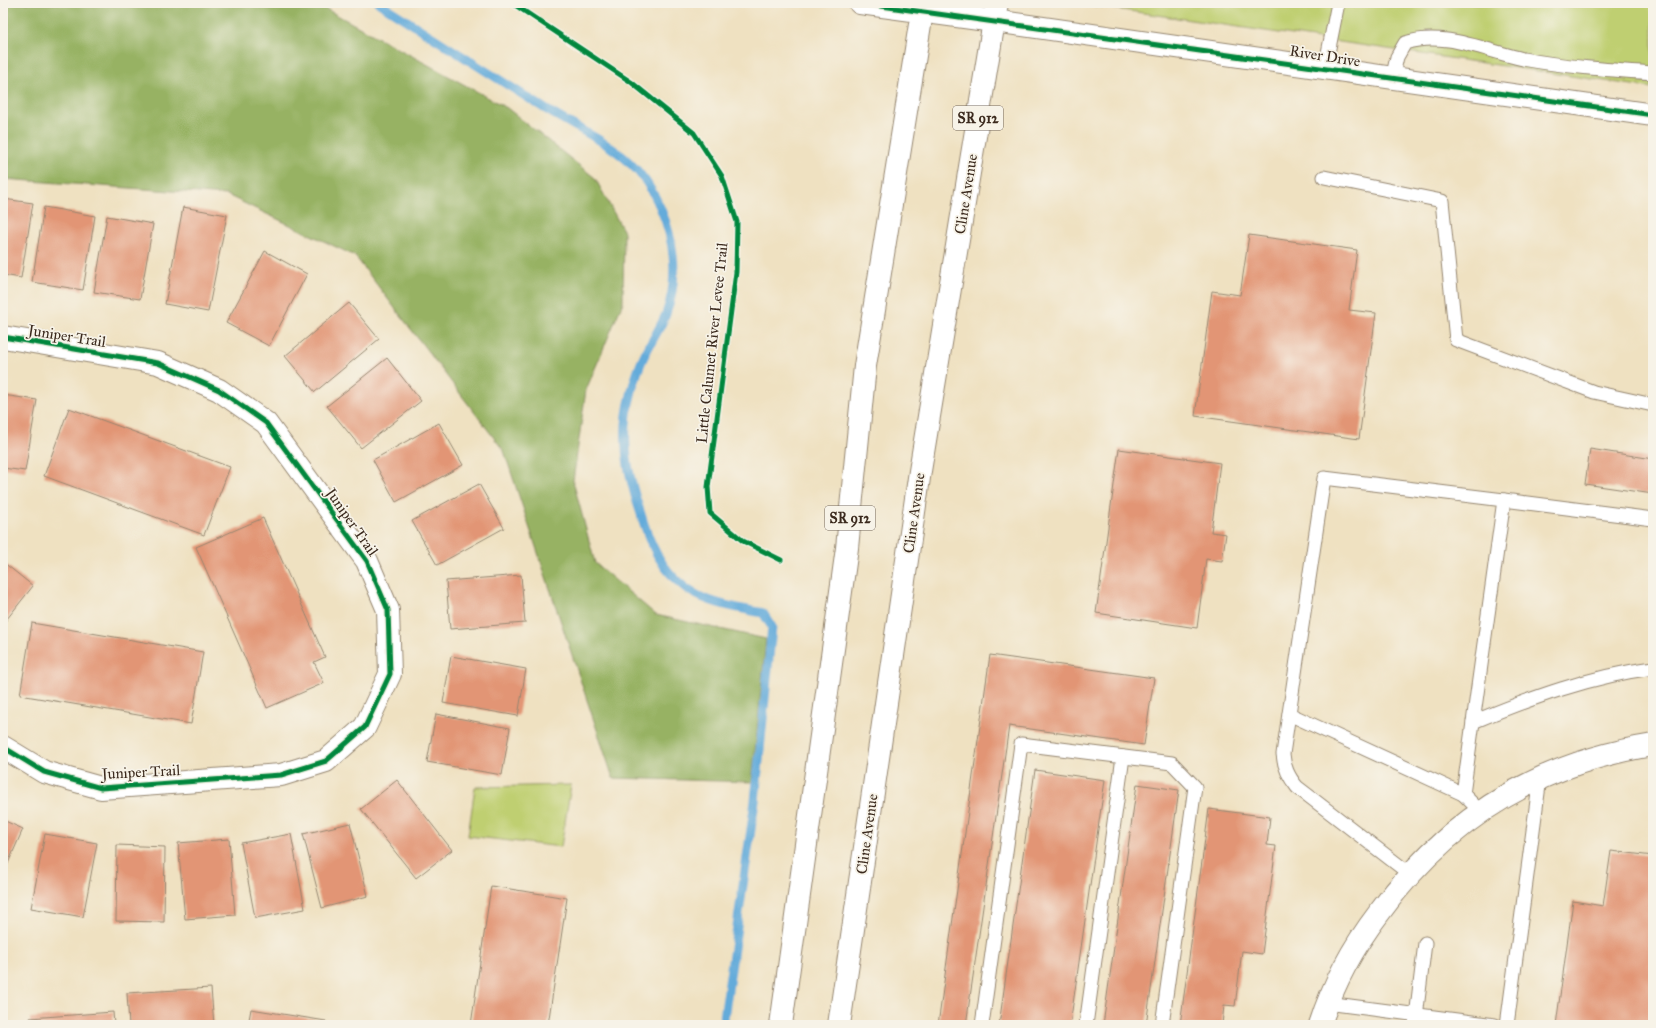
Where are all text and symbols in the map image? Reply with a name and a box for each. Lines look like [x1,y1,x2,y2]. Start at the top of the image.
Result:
street label: River Drive [1288,42,1362,70]
road number: SR 912 [953,106,1003,130]
street label: Cline Avenue [951,153,981,235]
street label: Little Calumet River Levee Trail [693,241,732,444]
street label: Juniper Trail [25,321,108,352]
street label: Cline Avenue [899,472,929,554]
street label: Juniper Trail [320,483,382,561]
road number: SR 912 [825,506,875,530]
street label: Juniper Trail [99,761,182,784]
street label: Cline Avenue [852,793,882,875]

